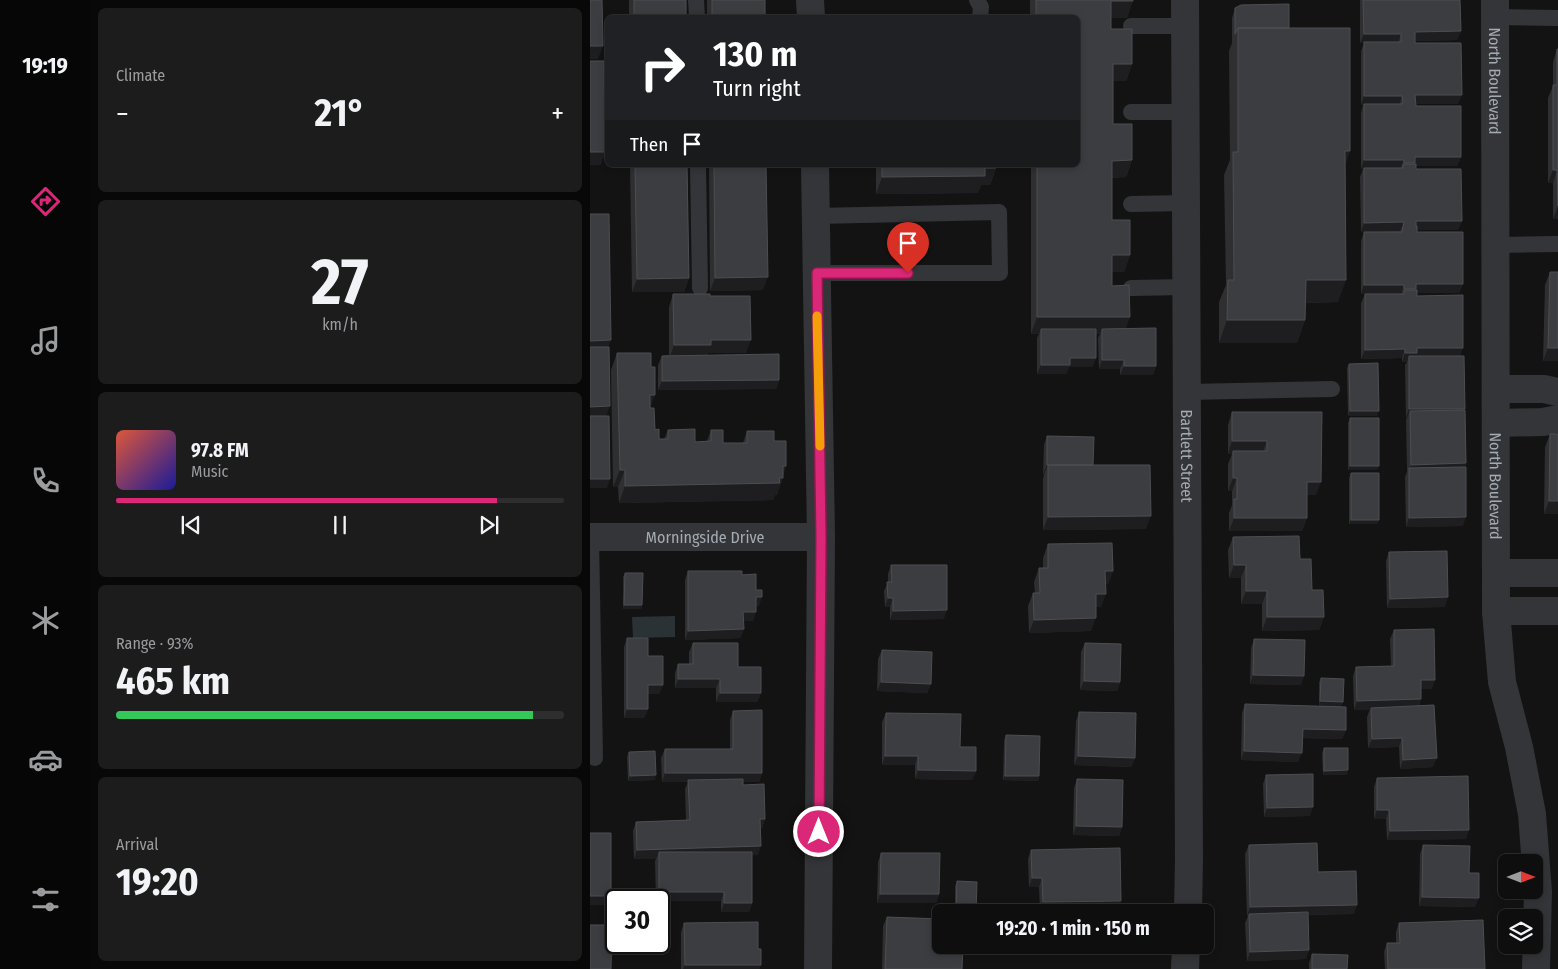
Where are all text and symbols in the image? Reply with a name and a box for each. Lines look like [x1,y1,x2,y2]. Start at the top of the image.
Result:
street label: North Boulevard [1486,27,1505,135]
text: 130 m [713,33,797,75]
icon: right [630,35,695,100]
text: 19:19 [22,52,68,79]
text: Climate [116,66,165,85]
text: Turn right [713,75,801,102]
text: 21° [315,90,365,136]
text: − [116,97,129,130]
text: + [551,97,564,130]
icon: arrive [678,130,706,158]
text: Then [630,133,668,156]
icon: directions [28,184,63,219]
pin [887,222,929,273]
icon: arrive [894,229,922,257]
text: 27 [311,243,369,321]
text: km/h [322,315,358,334]
icon: music [28,323,63,358]
street label: Bartlett Street [1177,409,1197,503]
street label: North Boulevard [1486,432,1505,540]
text: 97.8 FM [191,439,249,462]
text: Music [191,462,228,481]
icon: phone [28,463,63,498]
icon: previous [177,511,205,539]
icon: pause [326,511,354,539]
icon: next [475,511,503,539]
street label: Morningside Drive [646,528,764,547]
icon: climate [28,603,63,638]
text: Range · 93% [116,634,194,653]
text: 465 km [116,658,230,704]
icon: car [28,742,63,777]
position arrow [792,805,844,857]
text: Arrival [116,835,158,854]
north arrow [1498,854,1542,899]
map controls [1498,854,1543,954]
text: 19:20 [116,859,199,905]
icon: filters [28,882,63,917]
speed limit sign: 30 [605,889,670,954]
button: layers [1498,909,1543,954]
text: 19:20 · 1 min · 150 m [996,917,1150,940]

